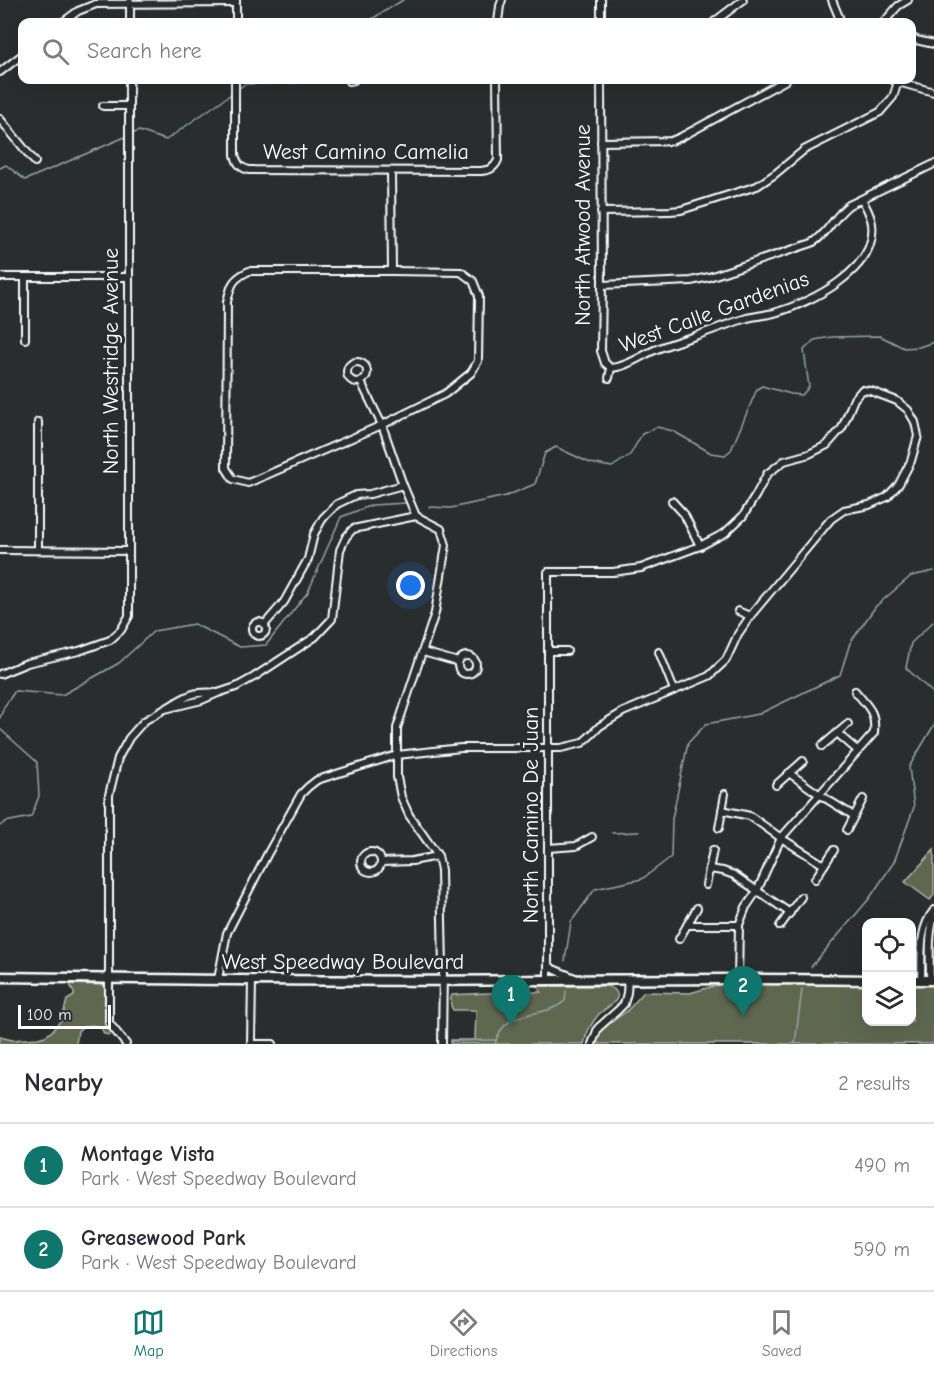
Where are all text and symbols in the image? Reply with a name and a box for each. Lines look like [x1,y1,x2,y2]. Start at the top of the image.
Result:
search box [18,18,916,84]
icon: search [39,35,72,68]
text: Search here [87,38,202,64]
street label: North Atwood Avenue [570,124,596,326]
street label: West Camino Camelia [263,139,469,165]
street label: North Westridge Avenue [98,248,124,474]
street label: West Calle Gardenias [616,266,812,358]
your location [396,571,425,600]
street label: North Camino De Juan [518,707,544,923]
map controls [862,918,916,1026]
button: locate [862,918,916,972]
street label: West Speedway Boulevard [222,949,464,975]
pin: 2 [724,966,762,1016]
button: layers [862,972,916,1026]
pin: 1 [492,976,530,1025]
scale bar [18,1002,111,1030]
text: 100 m [27,1006,71,1024]
text: Nearby [24,1068,103,1098]
text: 2 results [838,1072,910,1095]
text: Montage Vista [81,1141,215,1167]
text: 1 [40,1154,47,1177]
text: 490 m [854,1154,910,1177]
text: Park · West Speedway Boulevard [81,1167,357,1190]
text: Greasewood Park [81,1225,246,1251]
text: 2 [39,1238,48,1261]
text: 590 m [853,1238,910,1261]
text: Park · West Speedway Boulevard [81,1251,357,1274]
tab: Map [132,1306,165,1360]
tab: Directions [430,1306,497,1360]
tab: Saved [762,1306,802,1360]

